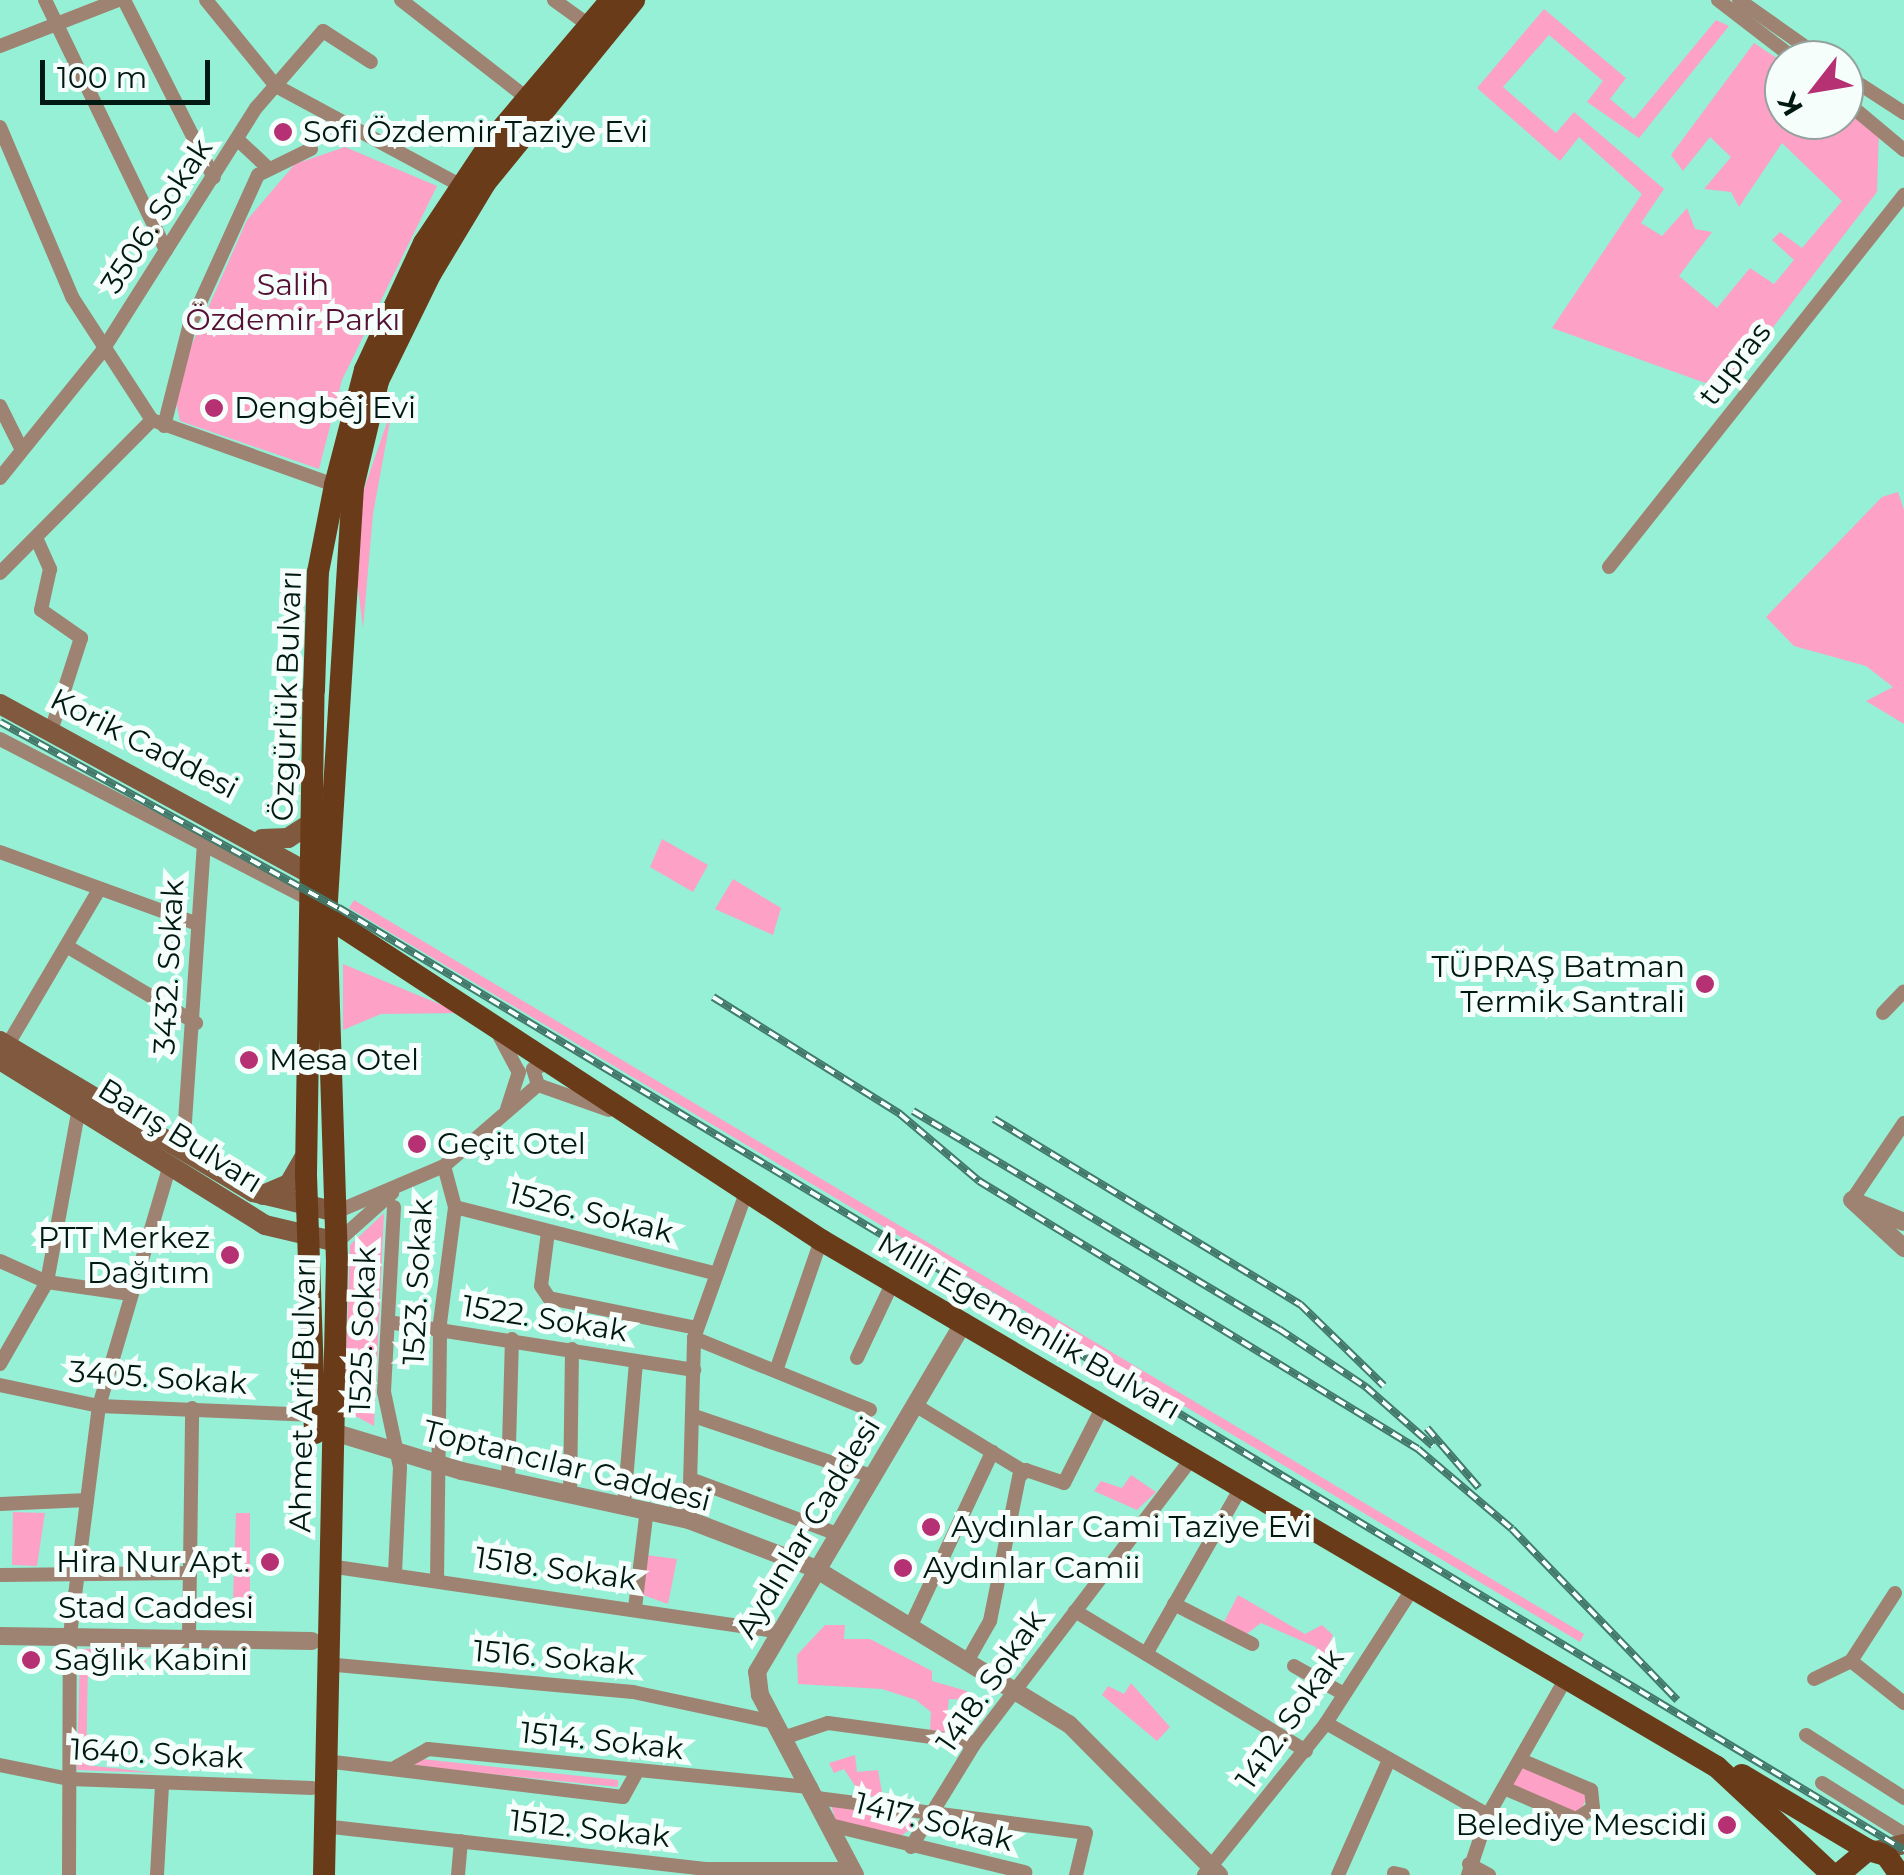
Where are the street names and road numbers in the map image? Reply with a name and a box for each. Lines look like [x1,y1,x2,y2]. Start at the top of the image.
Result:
street label: 3506. Sokak [94,132,220,300]
street label: tupras [1691,315,1779,413]
street label: Özgürlük Bulvarı [265,570,309,822]
street label: Korik Caddesi [44,681,244,807]
street label: 3432. Sokak [146,879,192,1055]
street label: Barış Bulvarı [91,1071,269,1201]
street label: 1526. Sokak [505,1175,677,1251]
street label: 1523. Sokak [396,1198,440,1366]
street label: Millî Egemenlik Bulvarı [871,1225,1187,1427]
street label: 1525. Sokak [342,1246,384,1414]
street label: Ahmet Arif Bulvarı [283,1257,323,1533]
street label: 1522. Sokak [460,1288,630,1350]
street label: 3405. Sokak [68,1354,248,1402]
street label: Aydınlar Caddesi [728,1411,888,1645]
street label: Toptancılar Caddesi [419,1413,715,1519]
street label: 1518. Sokak [473,1540,639,1598]
street label: Stad Caddesi [58,1590,254,1626]
street label: 1418. Sokak [929,1603,1053,1759]
street label: 1516. Sokak [472,1633,636,1683]
street label: 1412. Sokak [1229,1642,1351,1796]
street label: 1514. Sokak [519,1715,685,1767]
street label: 1640. Sokak [70,1731,244,1777]
street label: 1417. Sokak [851,1785,1017,1859]
street label: 1512. Sokak [508,1803,672,1855]

